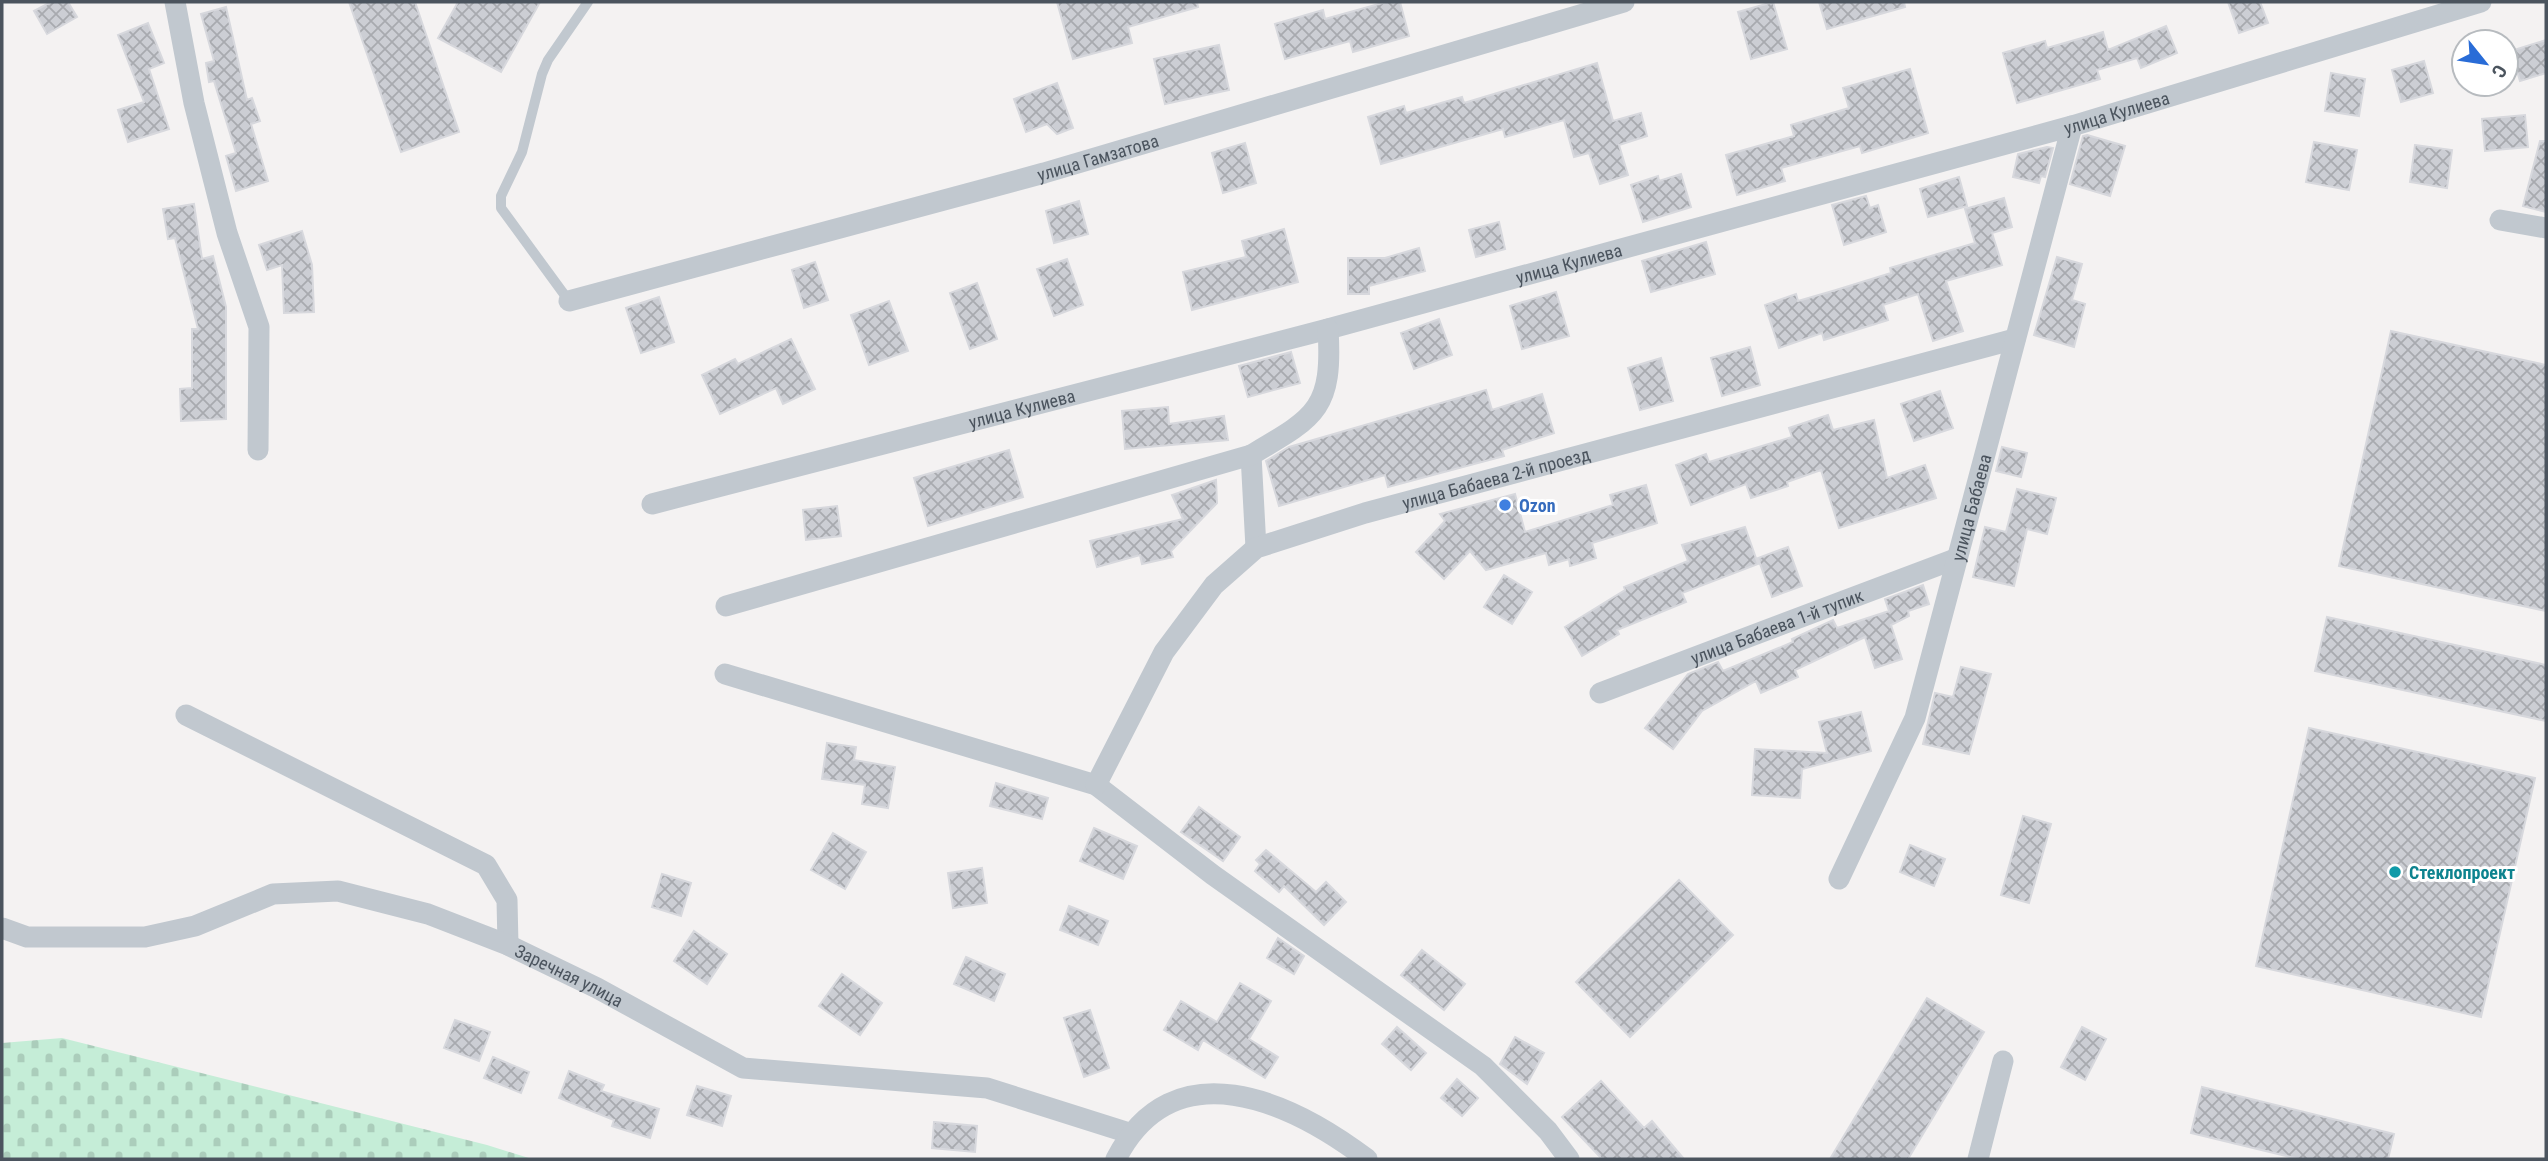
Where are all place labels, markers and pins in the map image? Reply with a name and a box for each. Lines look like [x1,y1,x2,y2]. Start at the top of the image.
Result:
place label: Ozon [1519,495,1556,516]
marker: Ozon [1497,497,1513,513]
place label: Стеклопроект [2409,862,2515,883]
marker: Стеклопроект [2387,864,2403,880]

